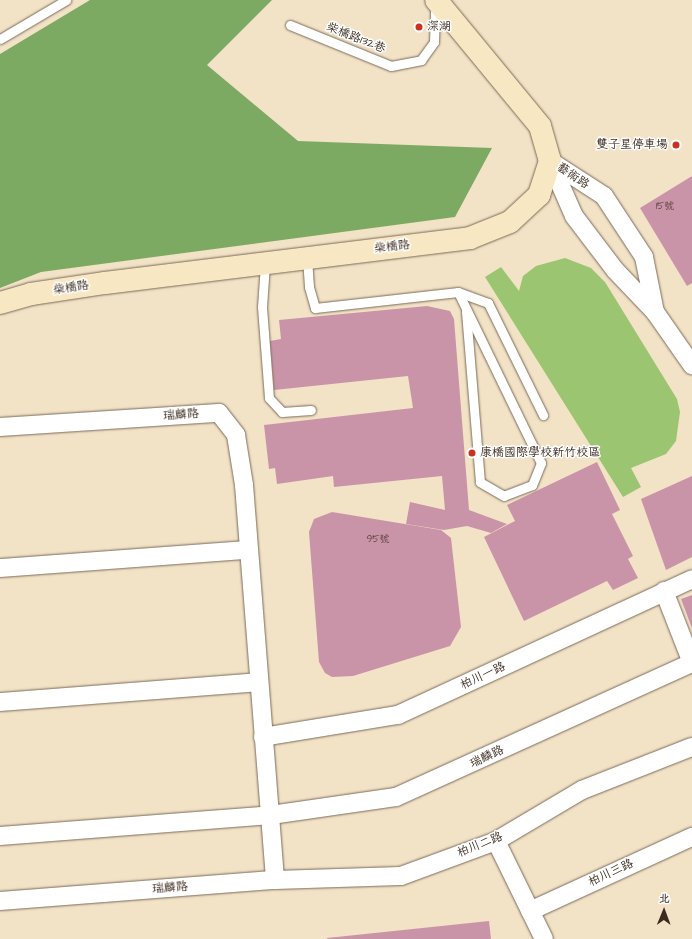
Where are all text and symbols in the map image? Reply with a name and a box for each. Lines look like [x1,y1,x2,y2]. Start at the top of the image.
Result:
street label: 柴橋路132巷 [324,20,388,56]
place label: 深湖 [427,20,451,34]
marker: 深湖 [414,22,424,32]
place label: 雙子星停車場 [596,138,668,152]
marker: 雙子星停車場 [671,140,681,150]
street label: 藝術路 [554,160,592,192]
house number: 15號 [656,201,674,213]
street label: 柴橋路 [373,238,411,256]
street label: 柴橋路 [52,278,90,298]
street label: 瑞麟路 [163,407,199,423]
place label: 康橋國際學校新竹校區 [480,446,600,460]
marker: 康橋國際學校新竹校區 [467,448,477,458]
house number: 95號 [367,534,389,546]
street label: 柏川一路 [458,659,508,693]
street label: 瑞麟路 [468,743,506,771]
street label: 柏川二路 [455,829,505,861]
street label: 柏川三路 [586,856,636,890]
street label: 瑞麟路 [152,880,188,896]
north arrow [644,891,684,931]
text: 北 [659,891,670,906]

